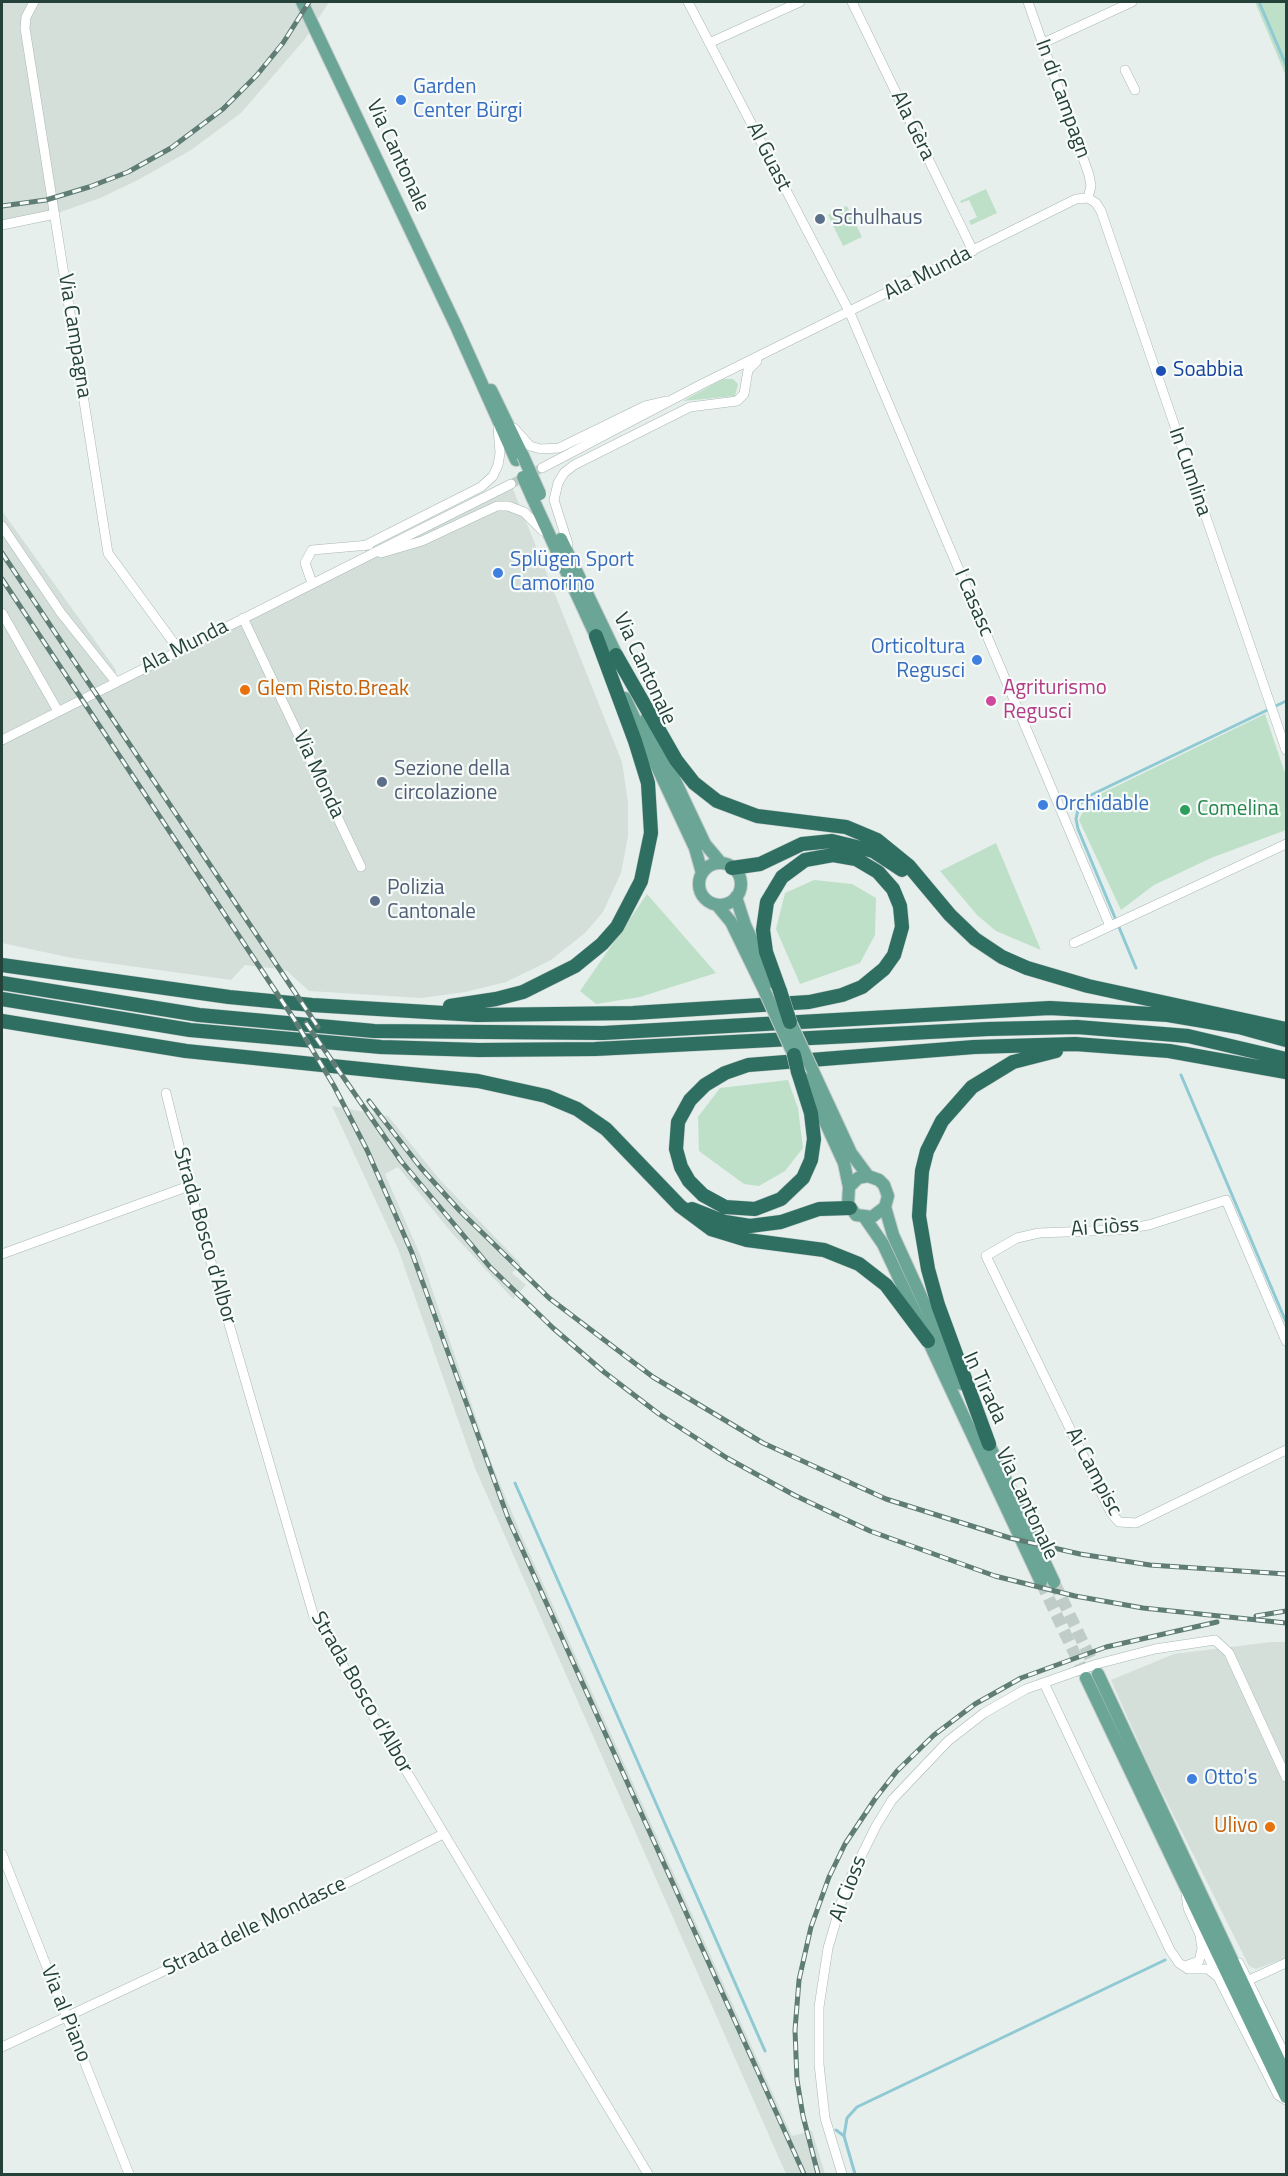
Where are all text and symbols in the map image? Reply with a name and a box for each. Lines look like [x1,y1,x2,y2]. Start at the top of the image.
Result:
street label: In di Campagn [1029,36,1095,162]
place label: Garden Center Bürgi [413,75,522,125]
street label: Ala Gèra [884,87,940,165]
marker: Garden Center Bürgi [394,93,408,107]
street label: Via Cantonale [360,96,434,216]
street label: Al Guast [740,118,796,196]
place label: Schulhaus [832,206,923,232]
marker: Schulhaus [813,212,827,226]
street label: Ala Munda [880,241,976,307]
street label: Via Campagna [52,272,96,400]
place label: Soabbia [1173,358,1243,384]
marker: Soabbia [1154,364,1168,378]
street label: In Cumlina [1162,424,1216,520]
place label: Splügen Sport Camorino [510,548,634,598]
street label: I Casasc [948,565,998,641]
marker: Splügen Sport Camorino [491,566,505,580]
street label: Via Cantonale [607,609,681,729]
street label: Ala Munda [137,614,233,680]
place label: Orticoltura Regusci [871,635,965,685]
marker: Orticoltura Regusci [970,653,984,667]
place label: Agriturismo Regusci [1003,676,1107,726]
place label: Glem Risto.Break [257,677,409,703]
marker: Glem Risto.Break [238,683,252,697]
marker: Agriturismo Regusci [984,694,998,708]
street label: Via Monda [287,727,349,823]
place label: Sezione della circolazione [394,757,510,807]
marker: Sezione della circolazione [375,775,389,789]
place label: Orchidable [1055,792,1149,818]
place label: Comelina [1197,797,1279,823]
marker: Orchidable [1036,798,1050,812]
marker: Comelina [1178,803,1192,817]
place label: Polizia Cantonale [387,876,476,926]
marker: Polizia Cantonale [368,894,382,908]
street label: Strada Bosco d'Albor [167,1145,241,1327]
street label: Ai Ciòss [1070,1213,1140,1243]
street label: In Tirada [956,1348,1012,1428]
street label: Ai Campisc [1059,1424,1127,1520]
street label: Via Cantonale [989,1444,1063,1564]
street label: Strada Bosco d'Albor [304,1608,418,1778]
place label: Otto's [1204,1766,1257,1792]
marker: Otto's [1185,1772,1199,1786]
place label: Ulivo [1214,1814,1258,1840]
marker: Ulivo [1263,1820,1277,1834]
street label: Ai Cioss [825,1853,873,1925]
street label: Strada delle Mondasce [160,1872,350,1982]
street label: Via al Piano [34,1962,96,2066]

